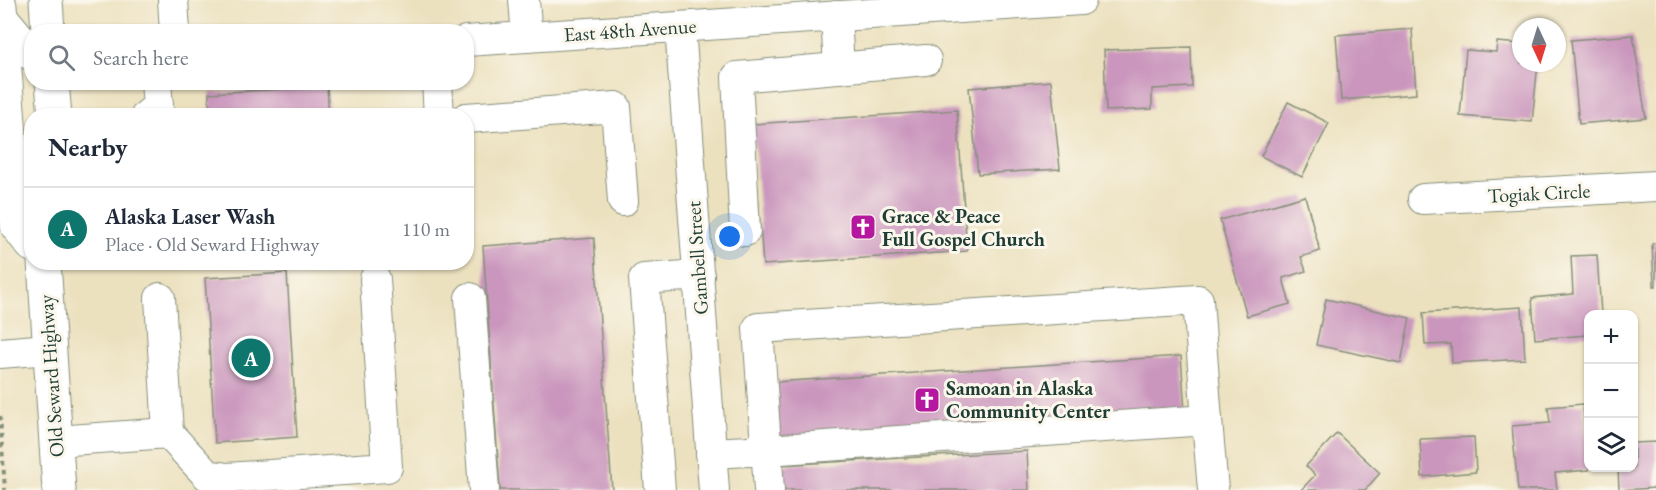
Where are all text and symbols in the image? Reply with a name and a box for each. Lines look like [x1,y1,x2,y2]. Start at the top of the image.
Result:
street label: East 48th Avenue [563,12,697,48]
north arrow [1512,18,1566,72]
search box [24,24,474,90]
icon: search [45,41,78,74]
text: Search here [93,43,188,72]
text: Nearby [48,130,128,164]
street label: Togiak Circle [1487,177,1591,209]
street label: Gambell Street [680,200,714,316]
text: Alaska Laser Wash [105,202,275,231]
place label: Grace & Peace Full Gospel Church [882,203,1045,252]
church icon: Grace & Peace Full Gospel Church [848,212,878,242]
text: A [60,216,75,242]
text: 110 m [402,216,450,242]
your location [715,222,744,251]
text: Place · Old Seward Highway [105,231,319,257]
street label: Old Seward Highway [32,294,70,458]
map controls [1584,310,1638,472]
button: + [1584,310,1638,364]
pin: A [232,336,270,380]
button: − [1584,364,1638,418]
place label: Samoan in Alaska Community Center [946,375,1111,424]
church icon: Samoan in Alaska Community Center [912,385,942,415]
button: layers [1584,418,1638,472]

